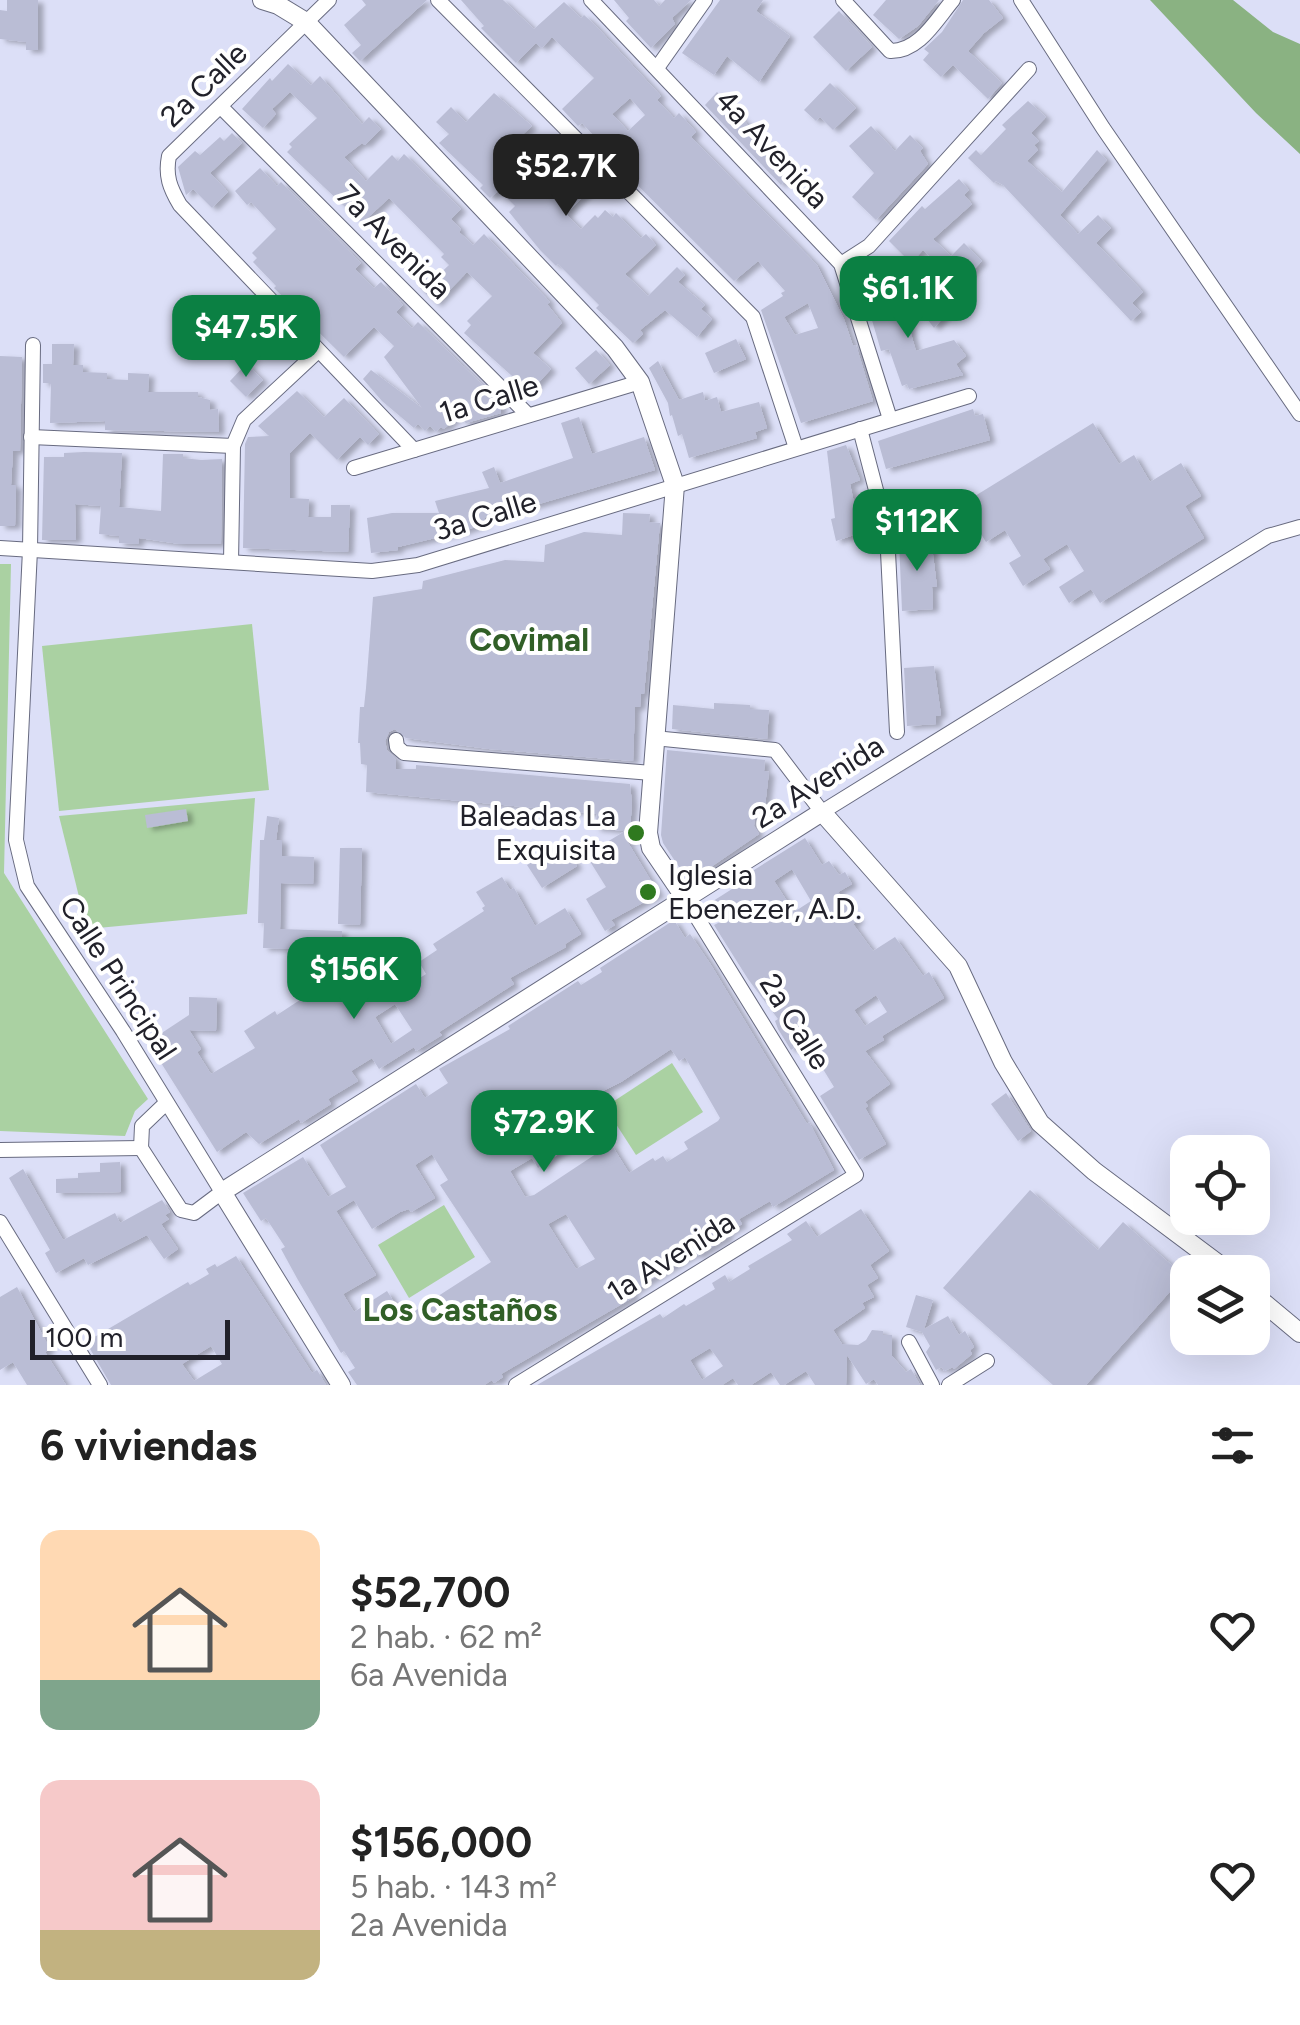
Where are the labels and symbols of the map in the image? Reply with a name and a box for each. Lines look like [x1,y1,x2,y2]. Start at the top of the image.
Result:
street label: 2a Calle [153,35,255,135]
street label: 4a Avenida [708,81,837,216]
pin: $52.7K [485,134,647,219]
street label: 7a Avenida [329,177,459,307]
pin: $61.1K [827,256,989,341]
pin: $47.5K [165,295,327,380]
street label: 1a Calle [435,366,543,431]
street label: 3a Calle [429,482,541,549]
pin: $112K [847,489,987,574]
district label: Covimal [469,621,589,659]
street label: 2a Avenida [745,727,890,836]
place label: Baleadas La Exquisita [459,797,616,868]
marker: Baleadas La Exquisita [625,822,647,844]
place label: Iglesia Ebenezer, A.D. [668,856,862,927]
marker: Iglesia Ebenezer, A.D. [637,881,659,903]
street label: Calle Principal [52,889,185,1067]
pin: $156K [284,937,424,1022]
street label: 2a Calle [752,967,839,1076]
pin: $72.9K [463,1090,625,1175]
street label: 1a Avenida [600,1203,741,1310]
district label: Los Castaños [363,1291,557,1329]
scale bar [30,1315,230,1360]

